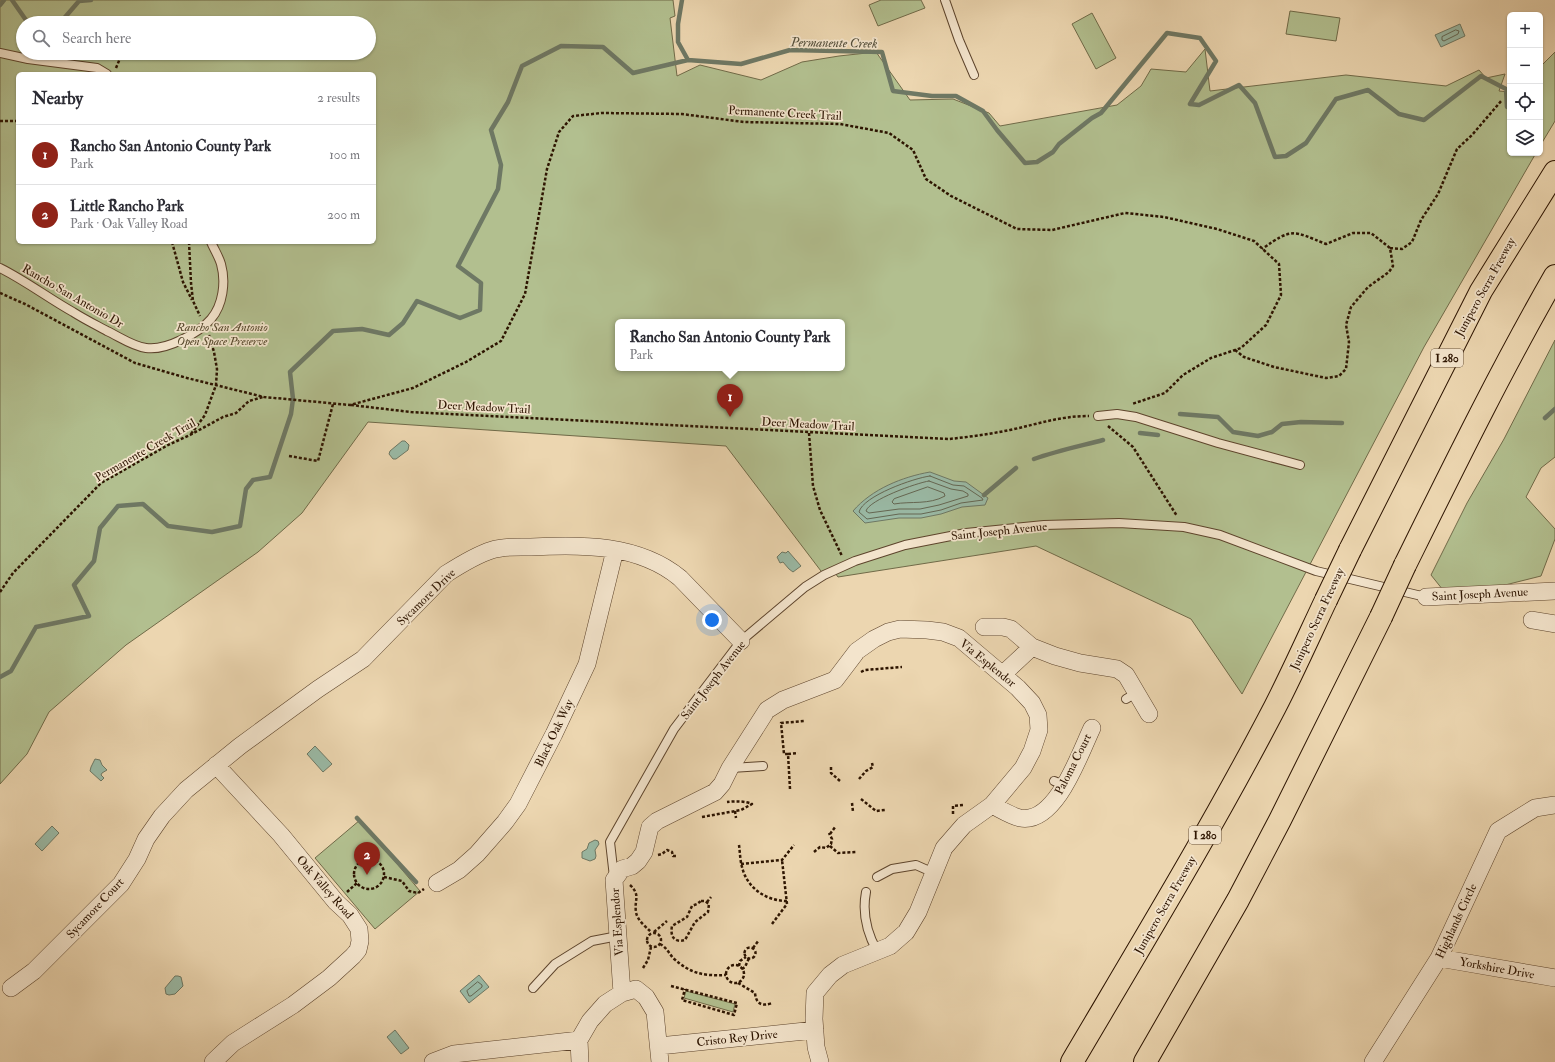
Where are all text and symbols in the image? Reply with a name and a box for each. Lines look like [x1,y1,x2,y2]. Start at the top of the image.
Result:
map controls [1507,12,1543,156]
button: + [1507,12,1543,48]
search box [16,16,376,60]
icon: search [30,27,52,49]
text: Search here [62,29,131,48]
water label: Permanente Creek [789,34,877,52]
button: − [1507,48,1543,84]
button: locate [1507,84,1543,120]
text: Nearby [32,88,83,109]
text: 2 results [317,90,360,106]
street label: Permanente Creek Trail [728,103,842,124]
button: layers [1507,120,1543,156]
text: Rancho San Antonio County Park [70,137,271,156]
text: 1 [43,147,47,163]
text: 100 m [329,147,360,163]
text: Park [70,156,94,172]
text: Little Rancho Park [70,197,184,216]
text: 2 [42,207,48,223]
text: 200 m [327,207,360,223]
text: Park · Oak Valley Road [70,216,188,232]
street label: Junipero Serra Freeway [1451,234,1519,340]
street label: Rancho San Antonio Dr [19,261,127,332]
popup [615,319,845,371]
park label: Rancho San Antonio Open Space Preserve [175,320,268,349]
text: Rancho San Antonio County Park [629,328,831,347]
text: Park [629,347,653,363]
road number: I 280 [1431,349,1463,367]
pin: 1 [717,384,743,417]
street label: Deer Meadow Trail [437,398,531,417]
street label: Permanente Creek Trail [92,415,198,485]
street label: Deer Meadow Trail [761,415,855,434]
street label: Saint Joseph Avenue [950,519,1048,544]
street label: Junipero Serra Freeway [1287,565,1348,674]
street label: Sycamore Drive [394,566,459,629]
street label: Saint Joseph Avenue [1431,584,1529,605]
your location [702,610,722,630]
street label: Via Esplendor [956,636,1019,691]
street label: Saint Joseph Avenue [678,638,749,723]
street label: Black Oak Way [532,696,578,769]
street label: Paloma Court [1052,731,1095,797]
road number: I 280 [1189,826,1221,844]
pin: 2 [354,842,380,875]
street label: Oak Valley Road [293,852,356,922]
street label: Junipero Serra Freeway [1131,853,1200,958]
street label: Sycamore Court [63,875,127,942]
street label: Highlands Circle [1433,881,1480,961]
street label: Via Esplendor [608,887,627,956]
street label: Yorkshire Drive [1458,955,1536,982]
street label: Cristo Rey Drive [696,1027,778,1050]

